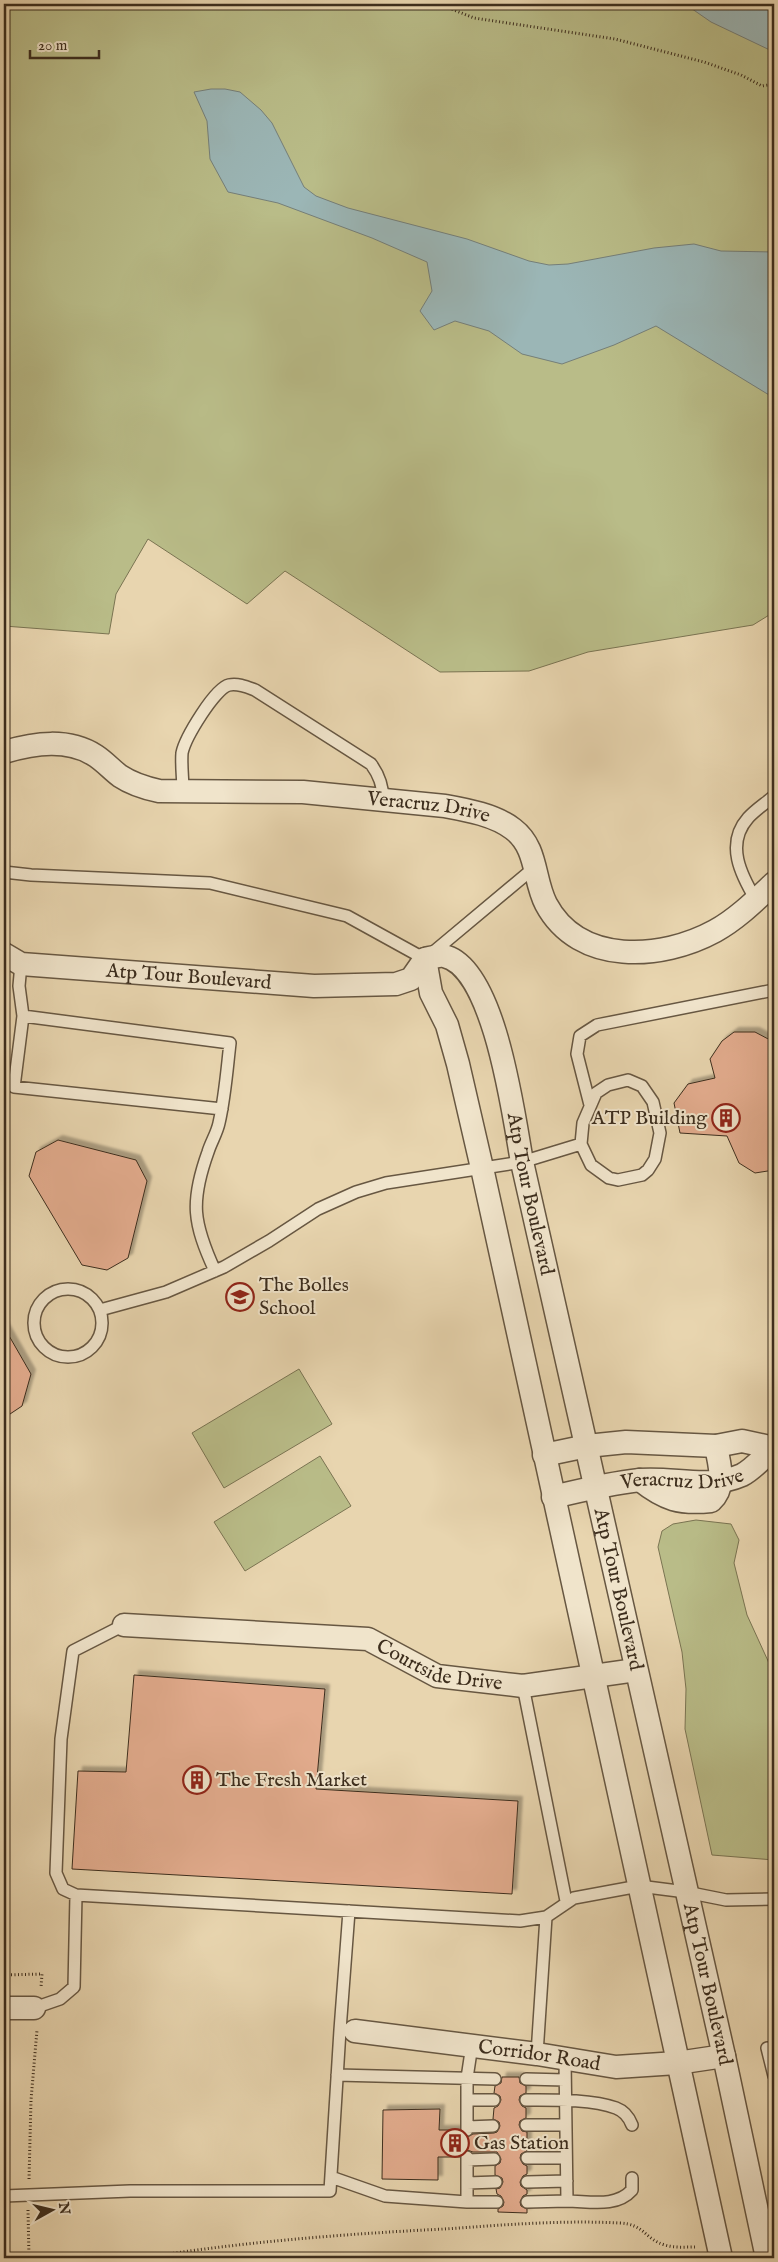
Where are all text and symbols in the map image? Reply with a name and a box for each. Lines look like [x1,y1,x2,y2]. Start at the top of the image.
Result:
scale bar [30,28,99,60]
text: 20 m [38,36,68,55]
street label: Veracruz Drive [365,786,494,829]
street label: Atp Tour Boulevard [104,958,273,995]
building icon: ATP Building [711,1103,741,1133]
place label: ATP Building [591,1106,708,1131]
street label: Atp Tour Boulevard [501,1110,560,1278]
place label: The Bolles School [259,1273,349,1321]
school or university icon: The Bolles School [225,1282,255,1312]
street label: Veracruz Drive [618,1463,748,1495]
street label: Atp Tour Boulevard [588,1505,649,1673]
street label: Courtside Drive [372,1633,504,1696]
building icon: The Fresh Market [182,1765,212,1795]
place label: The Fresh Market [216,1768,367,1793]
street label: Atp Tour Boulevard [677,1900,738,2068]
street label: Corridor Road [477,2034,603,2077]
building icon: Gas Station [440,2128,470,2158]
place label: Gas Station [474,2131,570,2156]
north arrow [28,2184,78,2234]
text: N [54,2200,74,2216]

